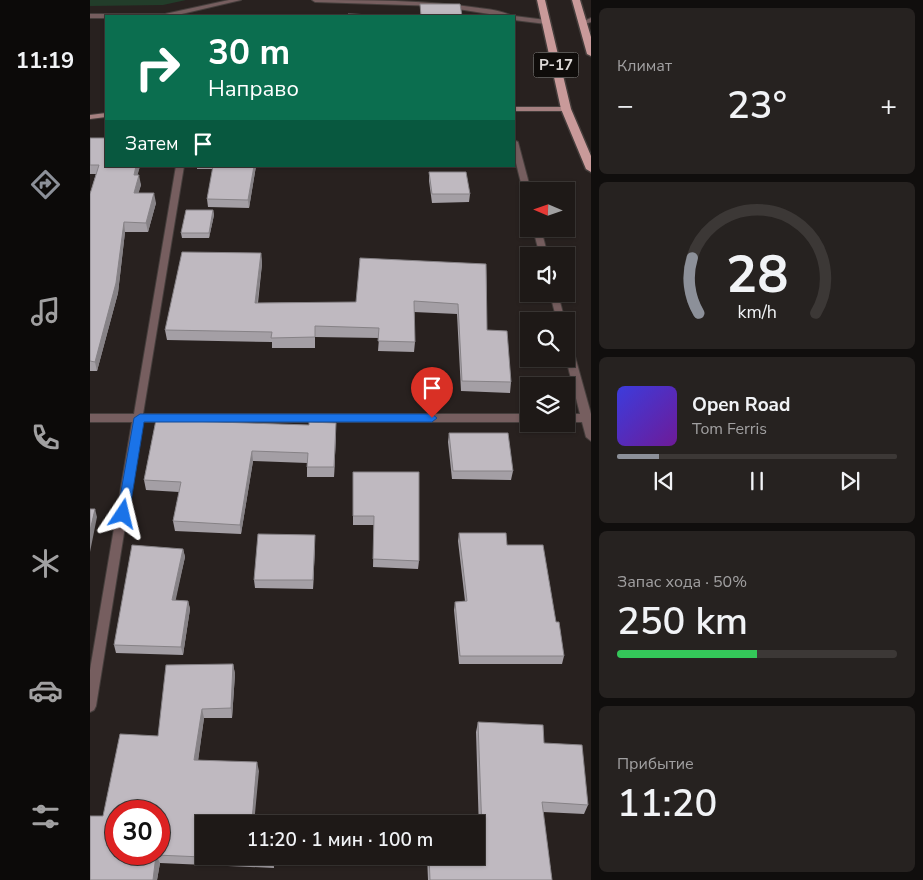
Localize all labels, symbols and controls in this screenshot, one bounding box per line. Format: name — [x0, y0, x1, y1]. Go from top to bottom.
text: 30 m — [208, 29, 290, 76]
icon: right — [125, 35, 190, 100]
text: 11:19 — [16, 46, 74, 76]
road number: P-17 — [534, 52, 578, 78]
text: Климат — [617, 55, 672, 77]
text: Направо — [208, 74, 299, 104]
text: 23° — [727, 80, 787, 131]
text: − — [617, 87, 634, 125]
text: + — [880, 87, 897, 125]
icon: arrive — [189, 130, 217, 158]
text: Затем — [125, 131, 179, 157]
icon: directions — [28, 167, 63, 202]
north arrow — [520, 182, 575, 238]
map controls — [520, 182, 575, 432]
text: 28 — [726, 239, 788, 310]
button: sound — [520, 247, 575, 302]
icon: music — [28, 294, 63, 329]
text: km/h — [737, 300, 777, 324]
button: search — [520, 312, 575, 367]
pin — [411, 367, 453, 418]
icon: arrive — [418, 374, 446, 402]
button: layers — [520, 377, 575, 432]
text: Open Road — [692, 392, 790, 418]
text: Tom Ferris — [692, 418, 767, 440]
icon: phone — [28, 420, 63, 455]
icon: previous — [650, 467, 678, 495]
icon: pause — [743, 467, 771, 495]
icon: next — [836, 467, 864, 495]
position arrow — [96, 487, 148, 539]
icon: climate — [28, 546, 63, 581]
text: Запас хода · 50% — [617, 571, 747, 593]
text: 250 km — [617, 596, 748, 647]
icon: car — [28, 673, 63, 708]
text: Прибытие — [617, 753, 694, 775]
text: 11:20 — [617, 778, 717, 829]
icon: filters — [28, 799, 63, 834]
speed limit sign: 30 — [105, 800, 170, 865]
text: 11:20 · 1 мин · 100 m — [247, 827, 433, 853]

